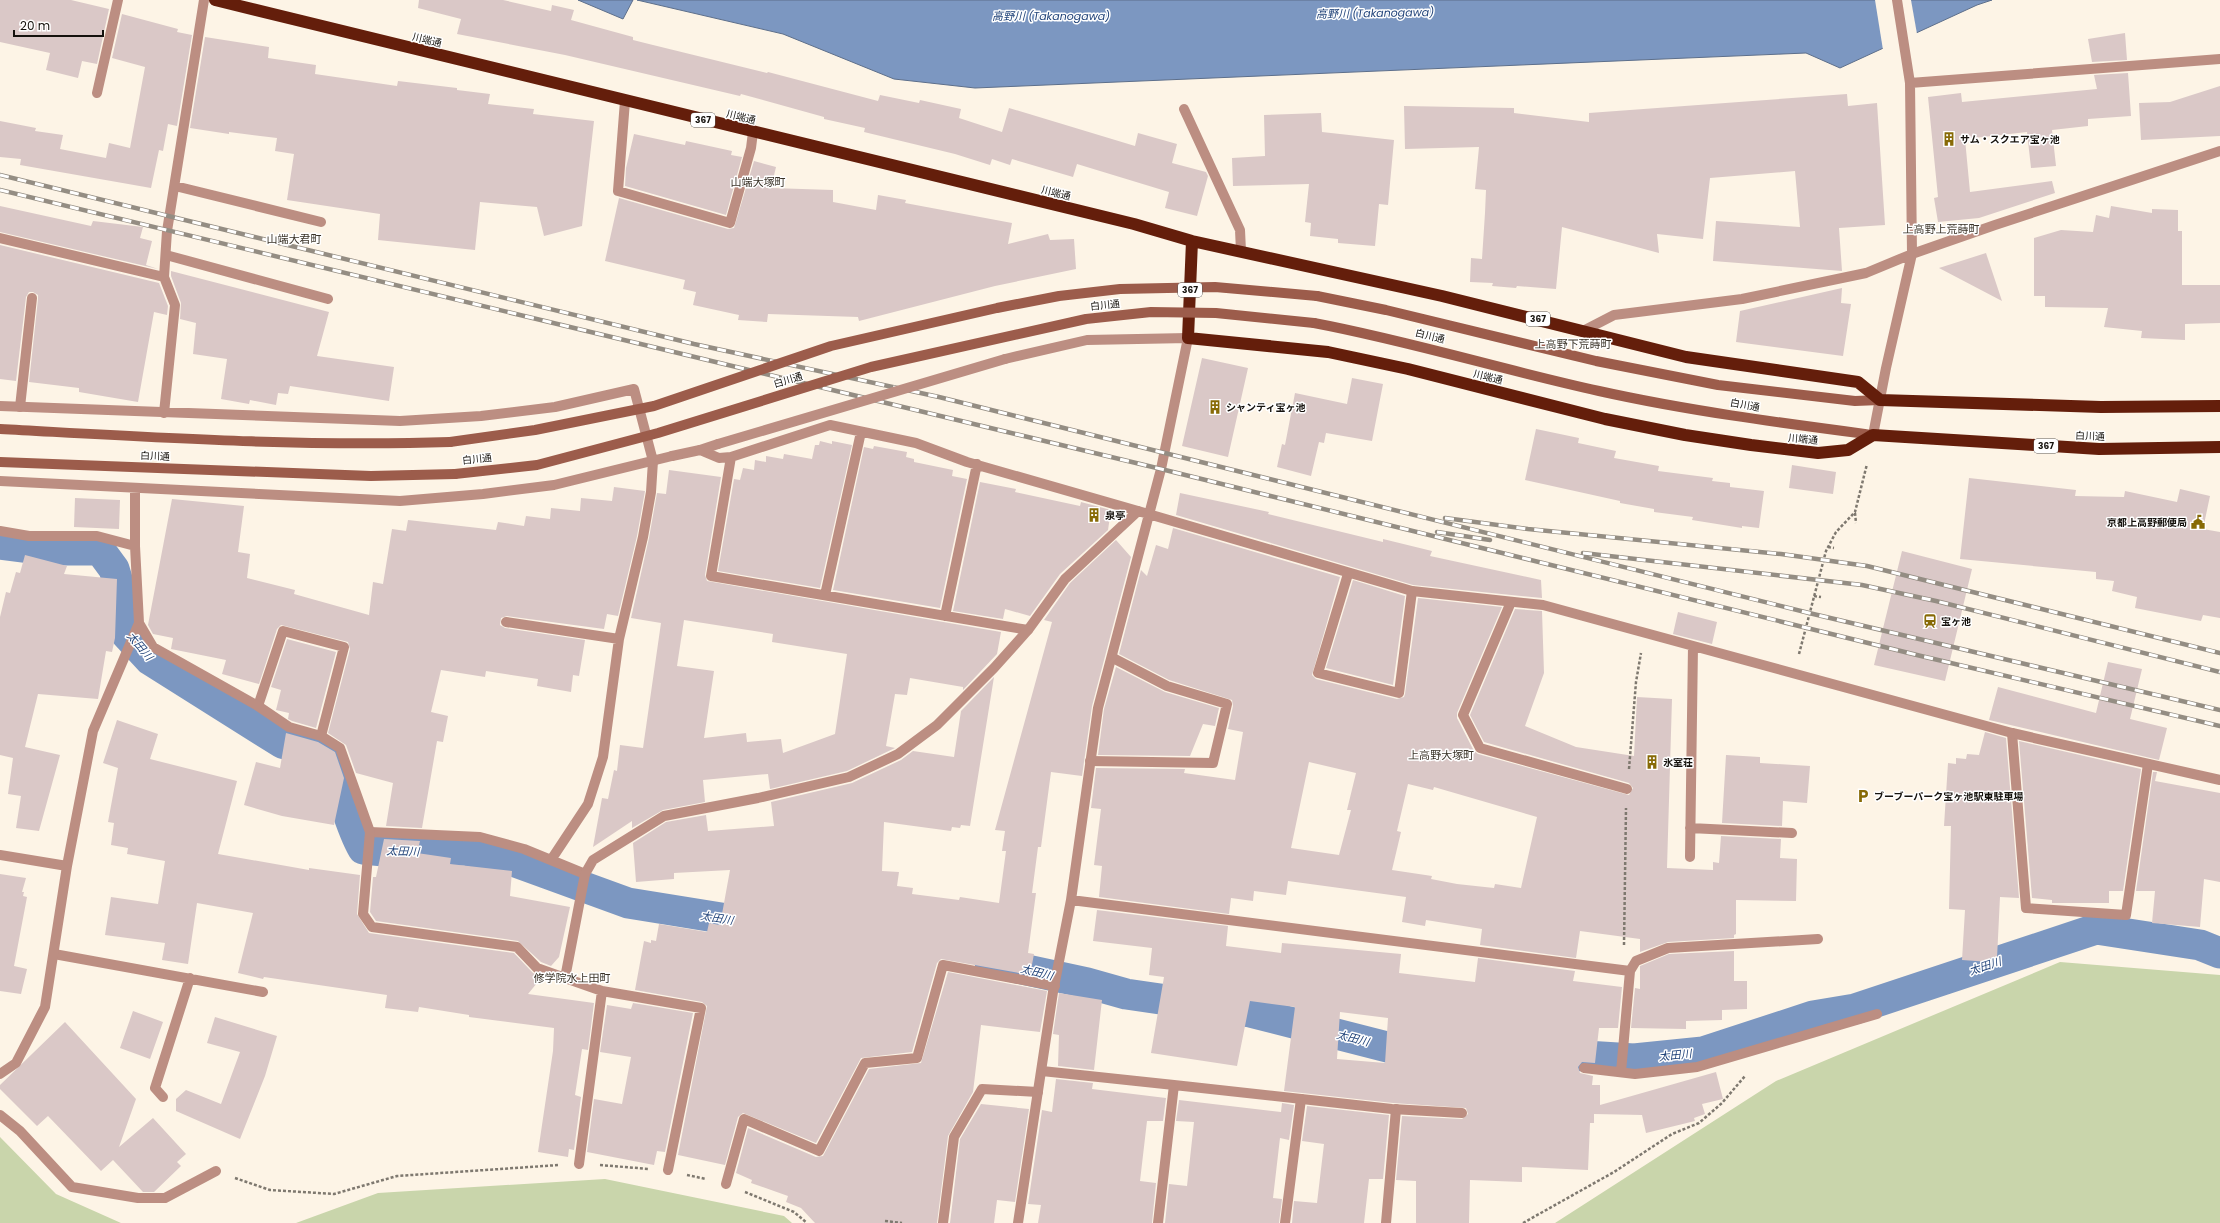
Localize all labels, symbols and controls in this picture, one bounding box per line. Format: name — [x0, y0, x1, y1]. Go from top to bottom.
water label: 高野川 (Takanogawa) — [1316, 4, 1434, 22]
water label: 高野川 (Takanogawa) — [992, 8, 1110, 24]
scale bar — [14, 12, 103, 38]
text: 20 m — [20, 17, 50, 34]
street label: 川端通 — [411, 29, 443, 51]
street label: 川端通 — [725, 106, 757, 128]
road number: 367 — [691, 113, 715, 127]
building icon: サム・スクエア宝ヶ池 — [1941, 131, 1957, 147]
place label: サム・スクエア宝ヶ池 — [1960, 132, 2060, 147]
district label: 山端大塚町 — [731, 174, 786, 190]
street label: 川端通 — [1040, 182, 1072, 204]
district label: 上高野上荒蒔町 — [1903, 221, 1980, 237]
district label: 山端大君町 — [267, 231, 322, 247]
road number: 367 — [1178, 283, 1202, 297]
street label: 白川通 — [1089, 296, 1121, 314]
road number: 367 — [1526, 312, 1550, 326]
street label: 白川通 — [1414, 325, 1446, 347]
district label: 上高野下荒蒔町 — [1535, 336, 1612, 352]
street label: 川端通 — [1472, 366, 1504, 388]
street label: 白川通 — [771, 368, 805, 392]
street label: 白川通 — [1729, 395, 1761, 415]
building icon: シャンティ宝ヶ池 — [1207, 399, 1223, 415]
place label: シャンティ宝ヶ池 — [1226, 400, 1305, 415]
street label: 白川通 — [2075, 428, 2105, 444]
street label: 川端通 — [1787, 430, 1819, 448]
road number: 367 — [2034, 439, 2058, 453]
street label: 白川通 — [140, 448, 170, 464]
street label: 白川通 — [461, 450, 493, 468]
building icon: 泉亭 — [1086, 507, 1102, 523]
place label: 泉亭 — [1105, 508, 1125, 523]
public building icon: 京都上高野郵便局 — [2190, 514, 2206, 530]
place label: 京都上高野郵便局 — [2107, 515, 2187, 530]
station icon: 宝ヶ池 — [1922, 613, 1938, 629]
place label: 宝ヶ池 — [1941, 614, 1971, 629]
water label: 太田川 — [123, 628, 157, 665]
district label: 上高野大塚町 — [1408, 747, 1474, 763]
building icon: 氷室荘 — [1644, 754, 1660, 770]
place label: 氷室荘 — [1663, 755, 1693, 770]
parking icon: ブーブーパーク宝ヶ池駅東駐車場 — [1855, 788, 1871, 804]
place label: ブーブーパーク宝ヶ池駅東駐車場 — [1874, 789, 2023, 804]
water label: 太田川 — [386, 842, 421, 860]
water label: 太田川 — [699, 908, 736, 929]
water label: 太田川 — [1967, 953, 2004, 979]
water label: 太田川 — [1019, 960, 1056, 984]
district label: 修学院水上田町 — [534, 970, 611, 986]
water label: 太田川 — [1335, 1026, 1372, 1050]
water label: 太田川 — [1658, 1045, 1693, 1065]

